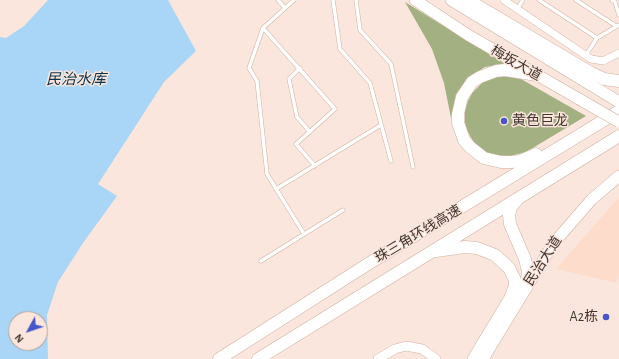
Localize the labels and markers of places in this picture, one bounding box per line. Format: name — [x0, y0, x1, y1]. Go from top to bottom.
place label: 黄色巨龙 — [512, 113, 568, 129]
marker: 黄色巨龙 — [499, 116, 509, 126]
place label: A2栋 — [570, 309, 598, 325]
marker: A2栋 — [601, 312, 611, 322]

